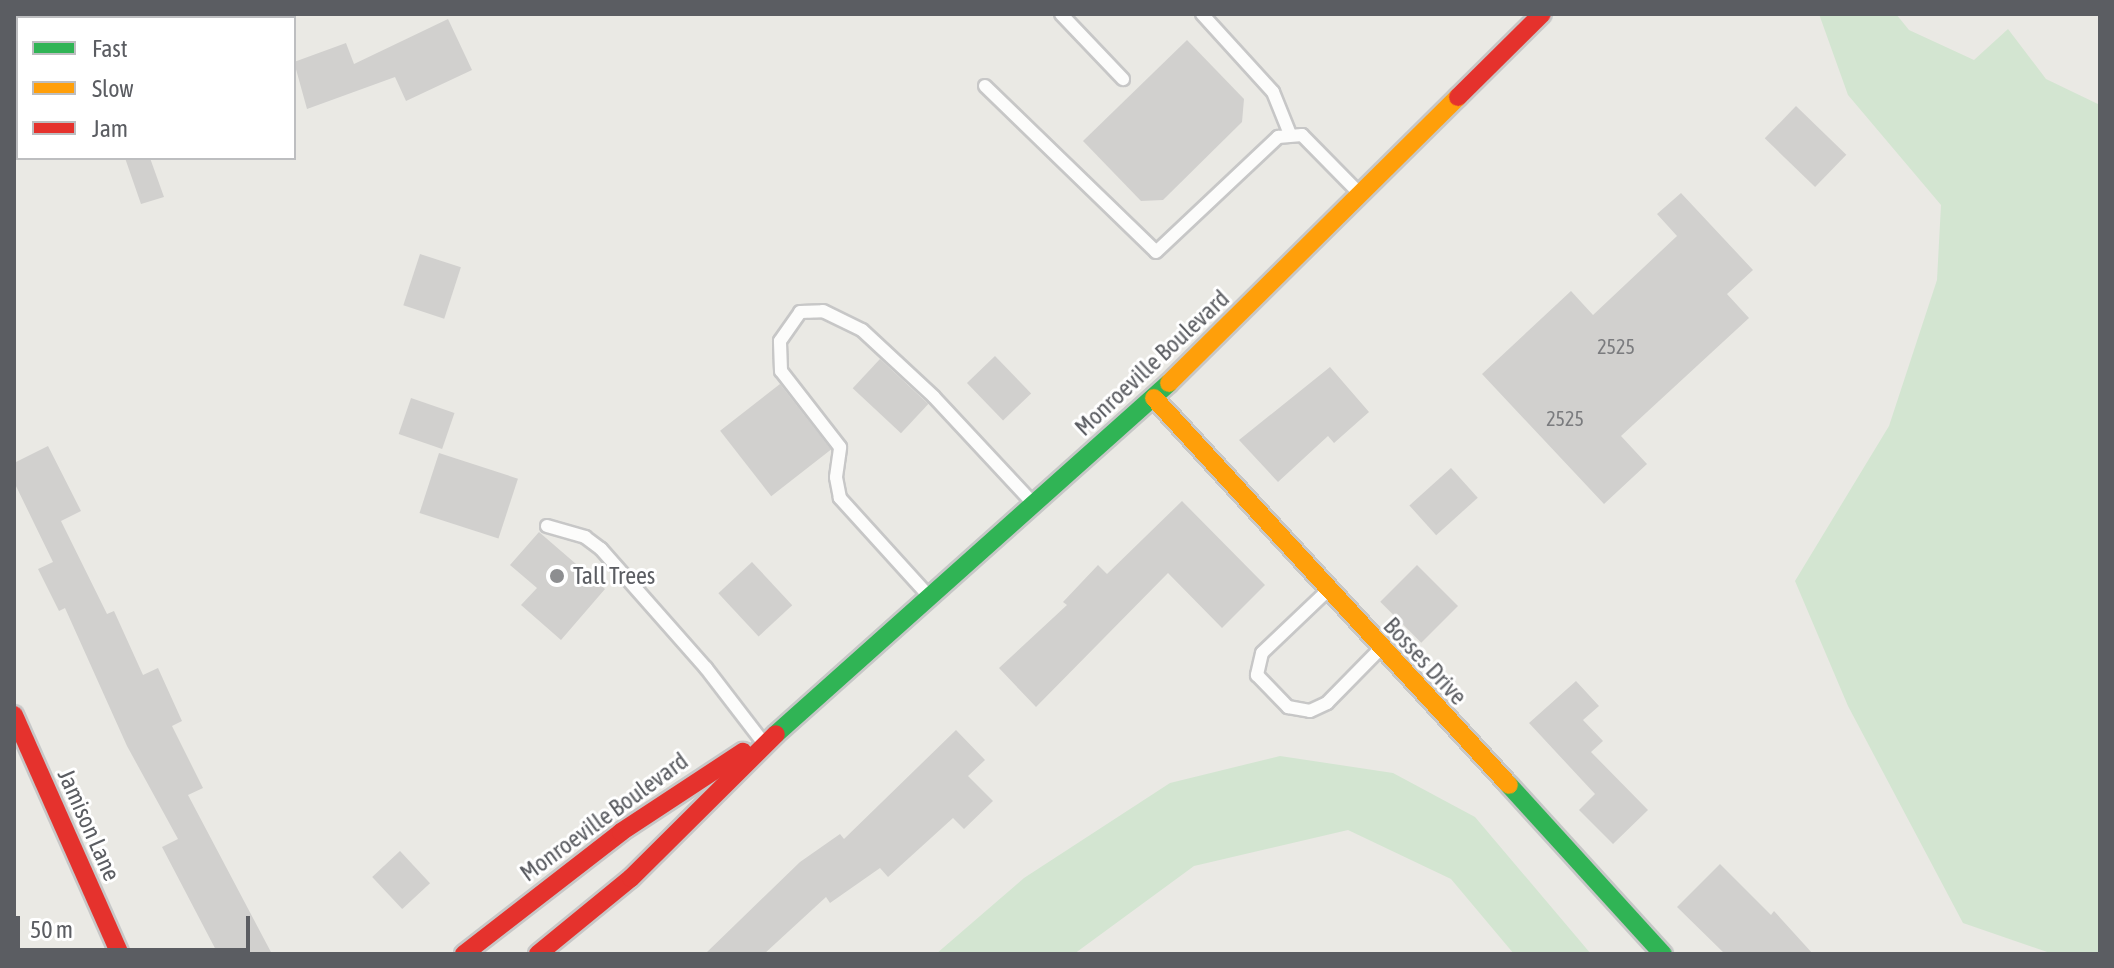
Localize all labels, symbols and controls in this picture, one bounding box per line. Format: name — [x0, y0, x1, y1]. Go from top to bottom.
legend — [16, 16, 296, 160]
text: Fast — [92, 35, 128, 62]
text: Slow — [92, 75, 134, 102]
text: Jam — [92, 115, 128, 142]
street label: Monroeville Boulevard — [1069, 284, 1235, 442]
house number: 2525 — [1597, 334, 1635, 358]
house number: 2525 — [1546, 406, 1584, 430]
place label: Tall Trees — [573, 562, 655, 590]
marker: Tall Trees — [548, 567, 566, 585]
street label: Bosses Drive — [1377, 611, 1473, 711]
street label: Monroeville Boulevard — [514, 746, 694, 888]
street label: Jamison Lane — [52, 765, 126, 885]
scale bar — [20, 900, 254, 950]
text: 50 m — [30, 916, 73, 943]

